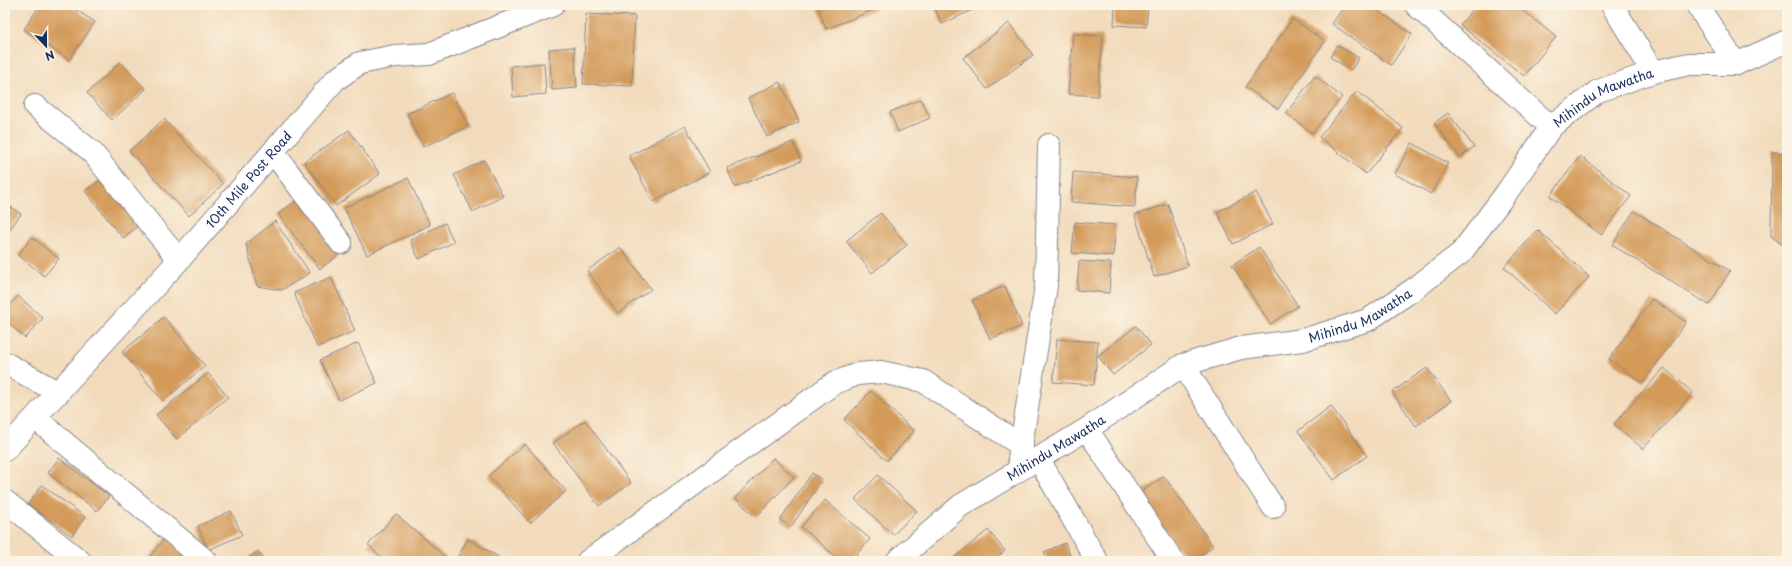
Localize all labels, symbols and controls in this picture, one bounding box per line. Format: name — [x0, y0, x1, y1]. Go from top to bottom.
north arrow — [26, 26, 66, 66]
text: N — [42, 46, 57, 65]
street label: Mihindu Mawatha — [1549, 62, 1657, 131]
street label: 10th Mile Post Road — [201, 127, 296, 232]
street label: Mihindu Mawatha — [1306, 283, 1416, 347]
street label: Mihindu Mawatha — [1003, 409, 1110, 485]

